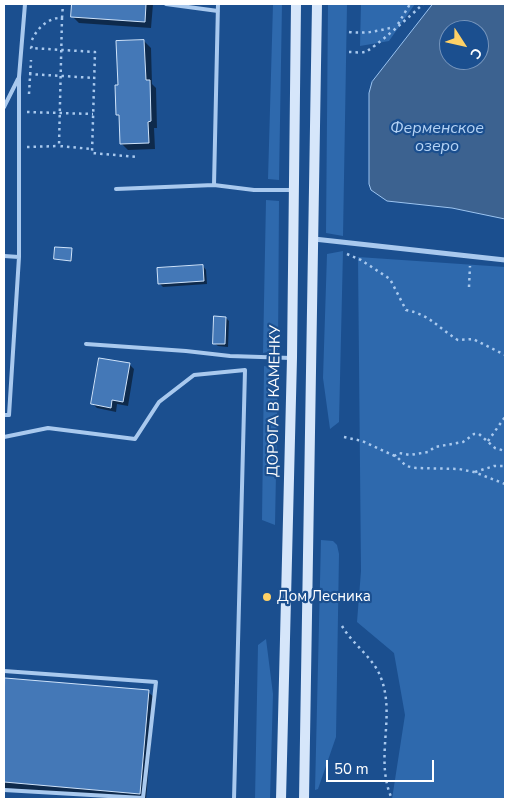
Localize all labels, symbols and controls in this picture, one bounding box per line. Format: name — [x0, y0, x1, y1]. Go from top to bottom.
north arrow — [439, 20, 489, 70]
text: С — [465, 44, 486, 63]
water label: Ферменское озеро — [390, 119, 484, 157]
street label: ДОРОГА В КАМЕНКУ — [265, 325, 285, 477]
place label: Дом Лесника — [277, 588, 371, 606]
marker: Дом Лесника — [261, 591, 273, 603]
scale bar — [329, 750, 436, 782]
text: 50 m — [334, 759, 369, 779]

